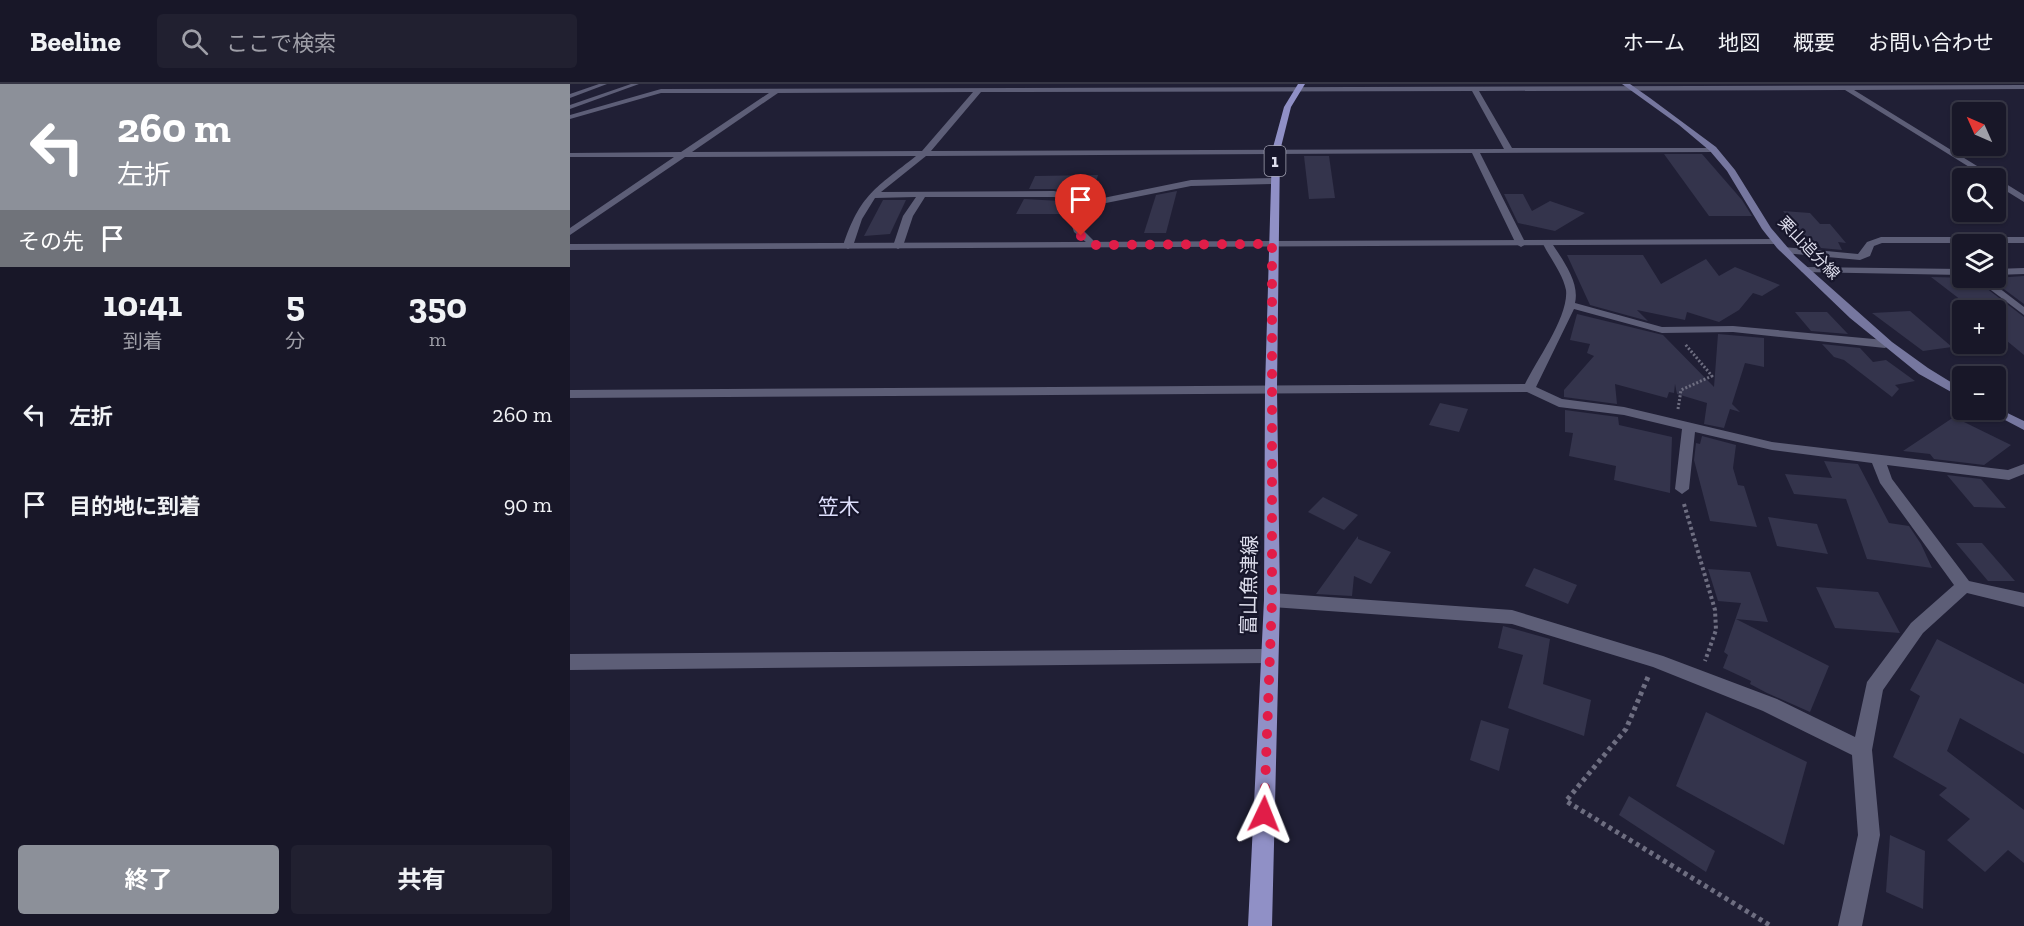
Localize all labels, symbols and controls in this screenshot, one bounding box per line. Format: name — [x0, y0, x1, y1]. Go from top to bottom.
search box — [157, 14, 577, 68]
text: Beeline — [30, 25, 121, 58]
icon: search — [178, 25, 211, 58]
text: ここで検索 — [226, 30, 336, 57]
text: ホーム — [1623, 30, 1685, 55]
text: 地図 — [1718, 30, 1760, 55]
text: 概要 — [1793, 30, 1835, 55]
text: お問い合わせ — [1868, 30, 1994, 55]
text: 260 m — [117, 102, 231, 153]
north arrow — [1952, 102, 2006, 156]
map controls — [1952, 102, 2006, 420]
icon: left — [18, 108, 96, 186]
road number: 1 — [1264, 146, 1286, 176]
text: 左折 — [117, 159, 171, 191]
button: search — [1952, 168, 2006, 222]
pin — [1055, 174, 1106, 236]
icon: arrive — [1064, 183, 1097, 216]
street label: 栗山追分線 — [1774, 213, 1844, 283]
icon: arrive — [96, 222, 129, 255]
text: その先 — [18, 228, 84, 255]
button: layers — [1952, 234, 2006, 288]
text: 10:41 — [103, 282, 182, 325]
text: 5 — [286, 282, 305, 325]
text: 350 — [408, 284, 467, 327]
button: + — [1952, 300, 2006, 354]
text: m — [429, 327, 446, 351]
text: 到着 — [123, 329, 163, 353]
text: 分 — [285, 329, 305, 353]
button: − — [1952, 366, 2006, 420]
icon: left — [18, 398, 51, 431]
text: 260 m — [492, 401, 552, 428]
text: 左折 — [69, 403, 113, 430]
icon: arrive — [18, 488, 51, 521]
text: 90 m — [504, 491, 552, 518]
text: 目的地に到着 — [69, 493, 201, 520]
district label: 笠木 — [818, 494, 860, 519]
street label: 富山魚津線 — [1236, 535, 1262, 635]
position arrow — [1232, 782, 1296, 846]
button: 終了 — [18, 845, 279, 914]
button: 共有 — [291, 845, 552, 914]

